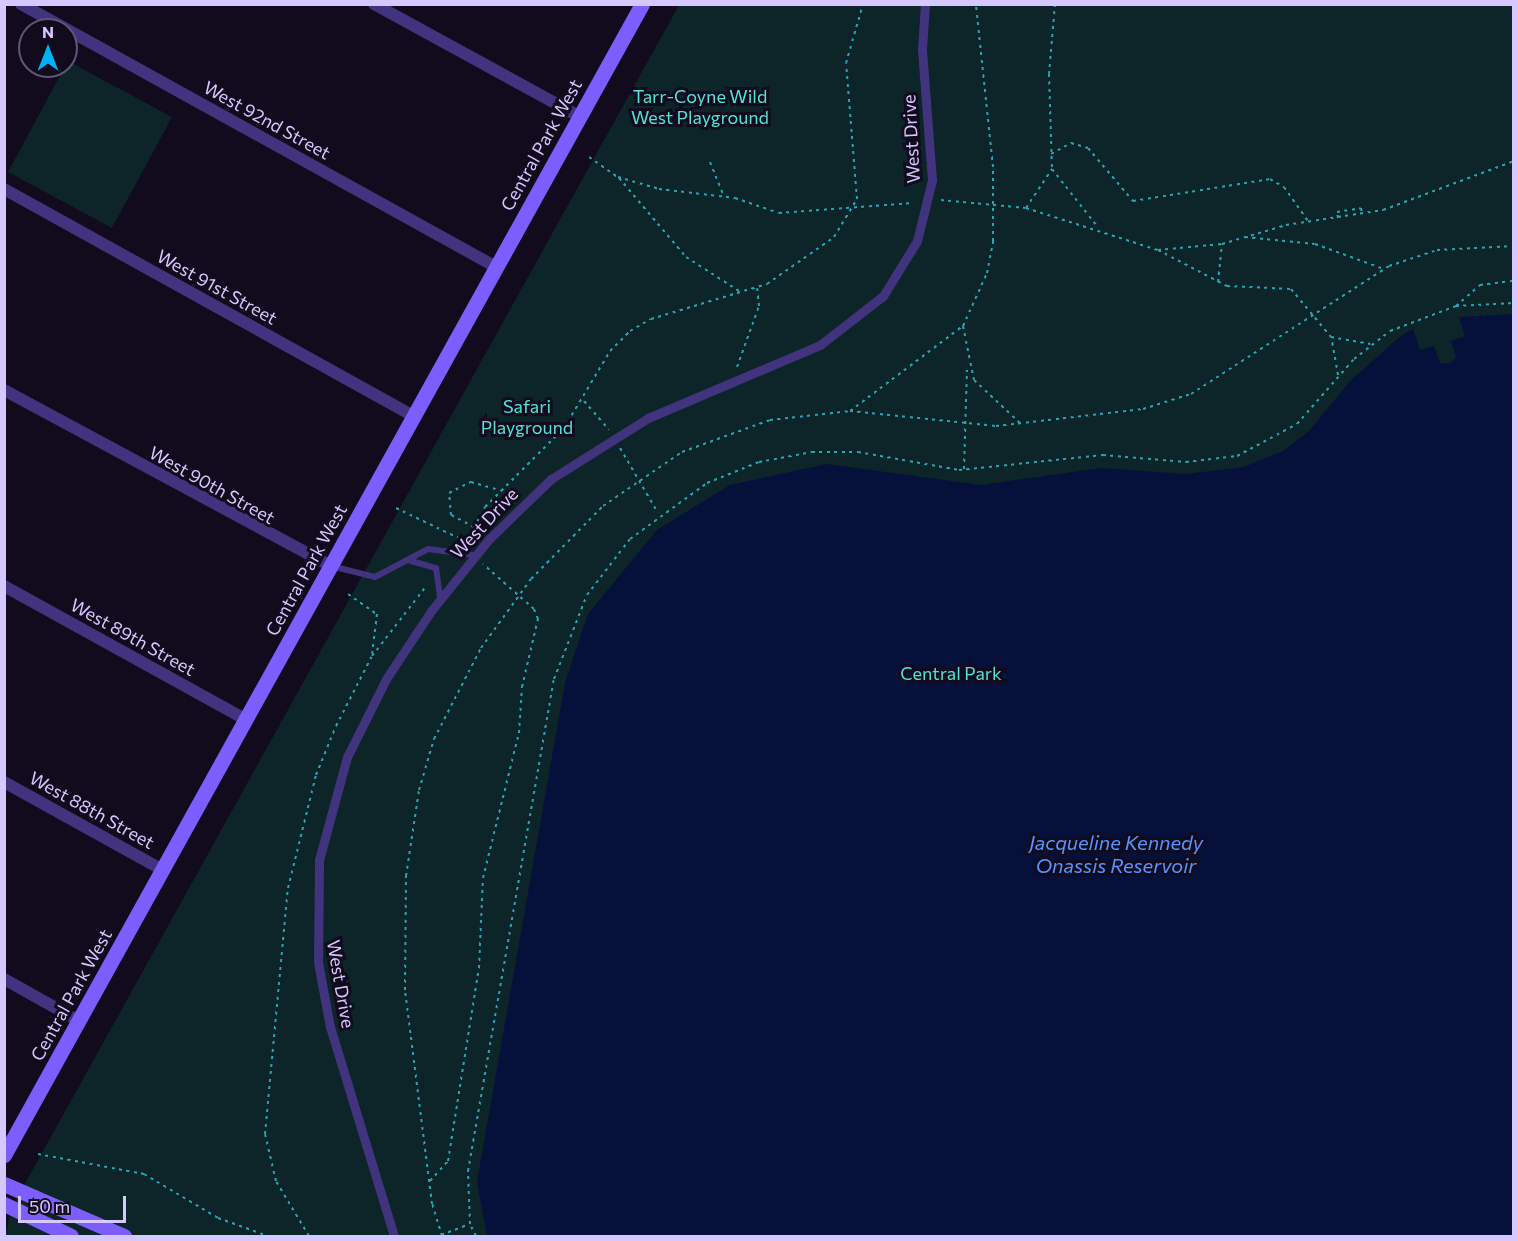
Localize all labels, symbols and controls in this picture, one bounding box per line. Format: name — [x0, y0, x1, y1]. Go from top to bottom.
north arrow — [18, 18, 78, 78]
text: N — [42, 22, 54, 41]
street label: Central Park West — [496, 75, 586, 215]
street label: West 92nd Street — [200, 76, 334, 164]
park label: Tarr-Coyne Wild West Playground — [631, 86, 769, 128]
street label: West Drive — [898, 94, 924, 184]
street label: West 91st Street — [153, 245, 281, 329]
park label: Safari Playground — [481, 396, 573, 438]
street label: West 90th Street — [145, 442, 279, 528]
street label: West Drive — [446, 483, 522, 563]
street label: Central Park West — [261, 500, 351, 640]
street label: West 89th Street — [67, 594, 199, 680]
park label: Central Park — [900, 662, 1002, 684]
street label: West 88th Street — [26, 767, 158, 853]
water label: Jacqueline Kennedy Onassis Reservoir — [1029, 830, 1203, 877]
street label: Central Park West — [26, 925, 116, 1065]
street label: West Drive — [323, 938, 359, 1030]
scale bar — [21, 1184, 129, 1222]
text: 50 m — [29, 1195, 70, 1217]

